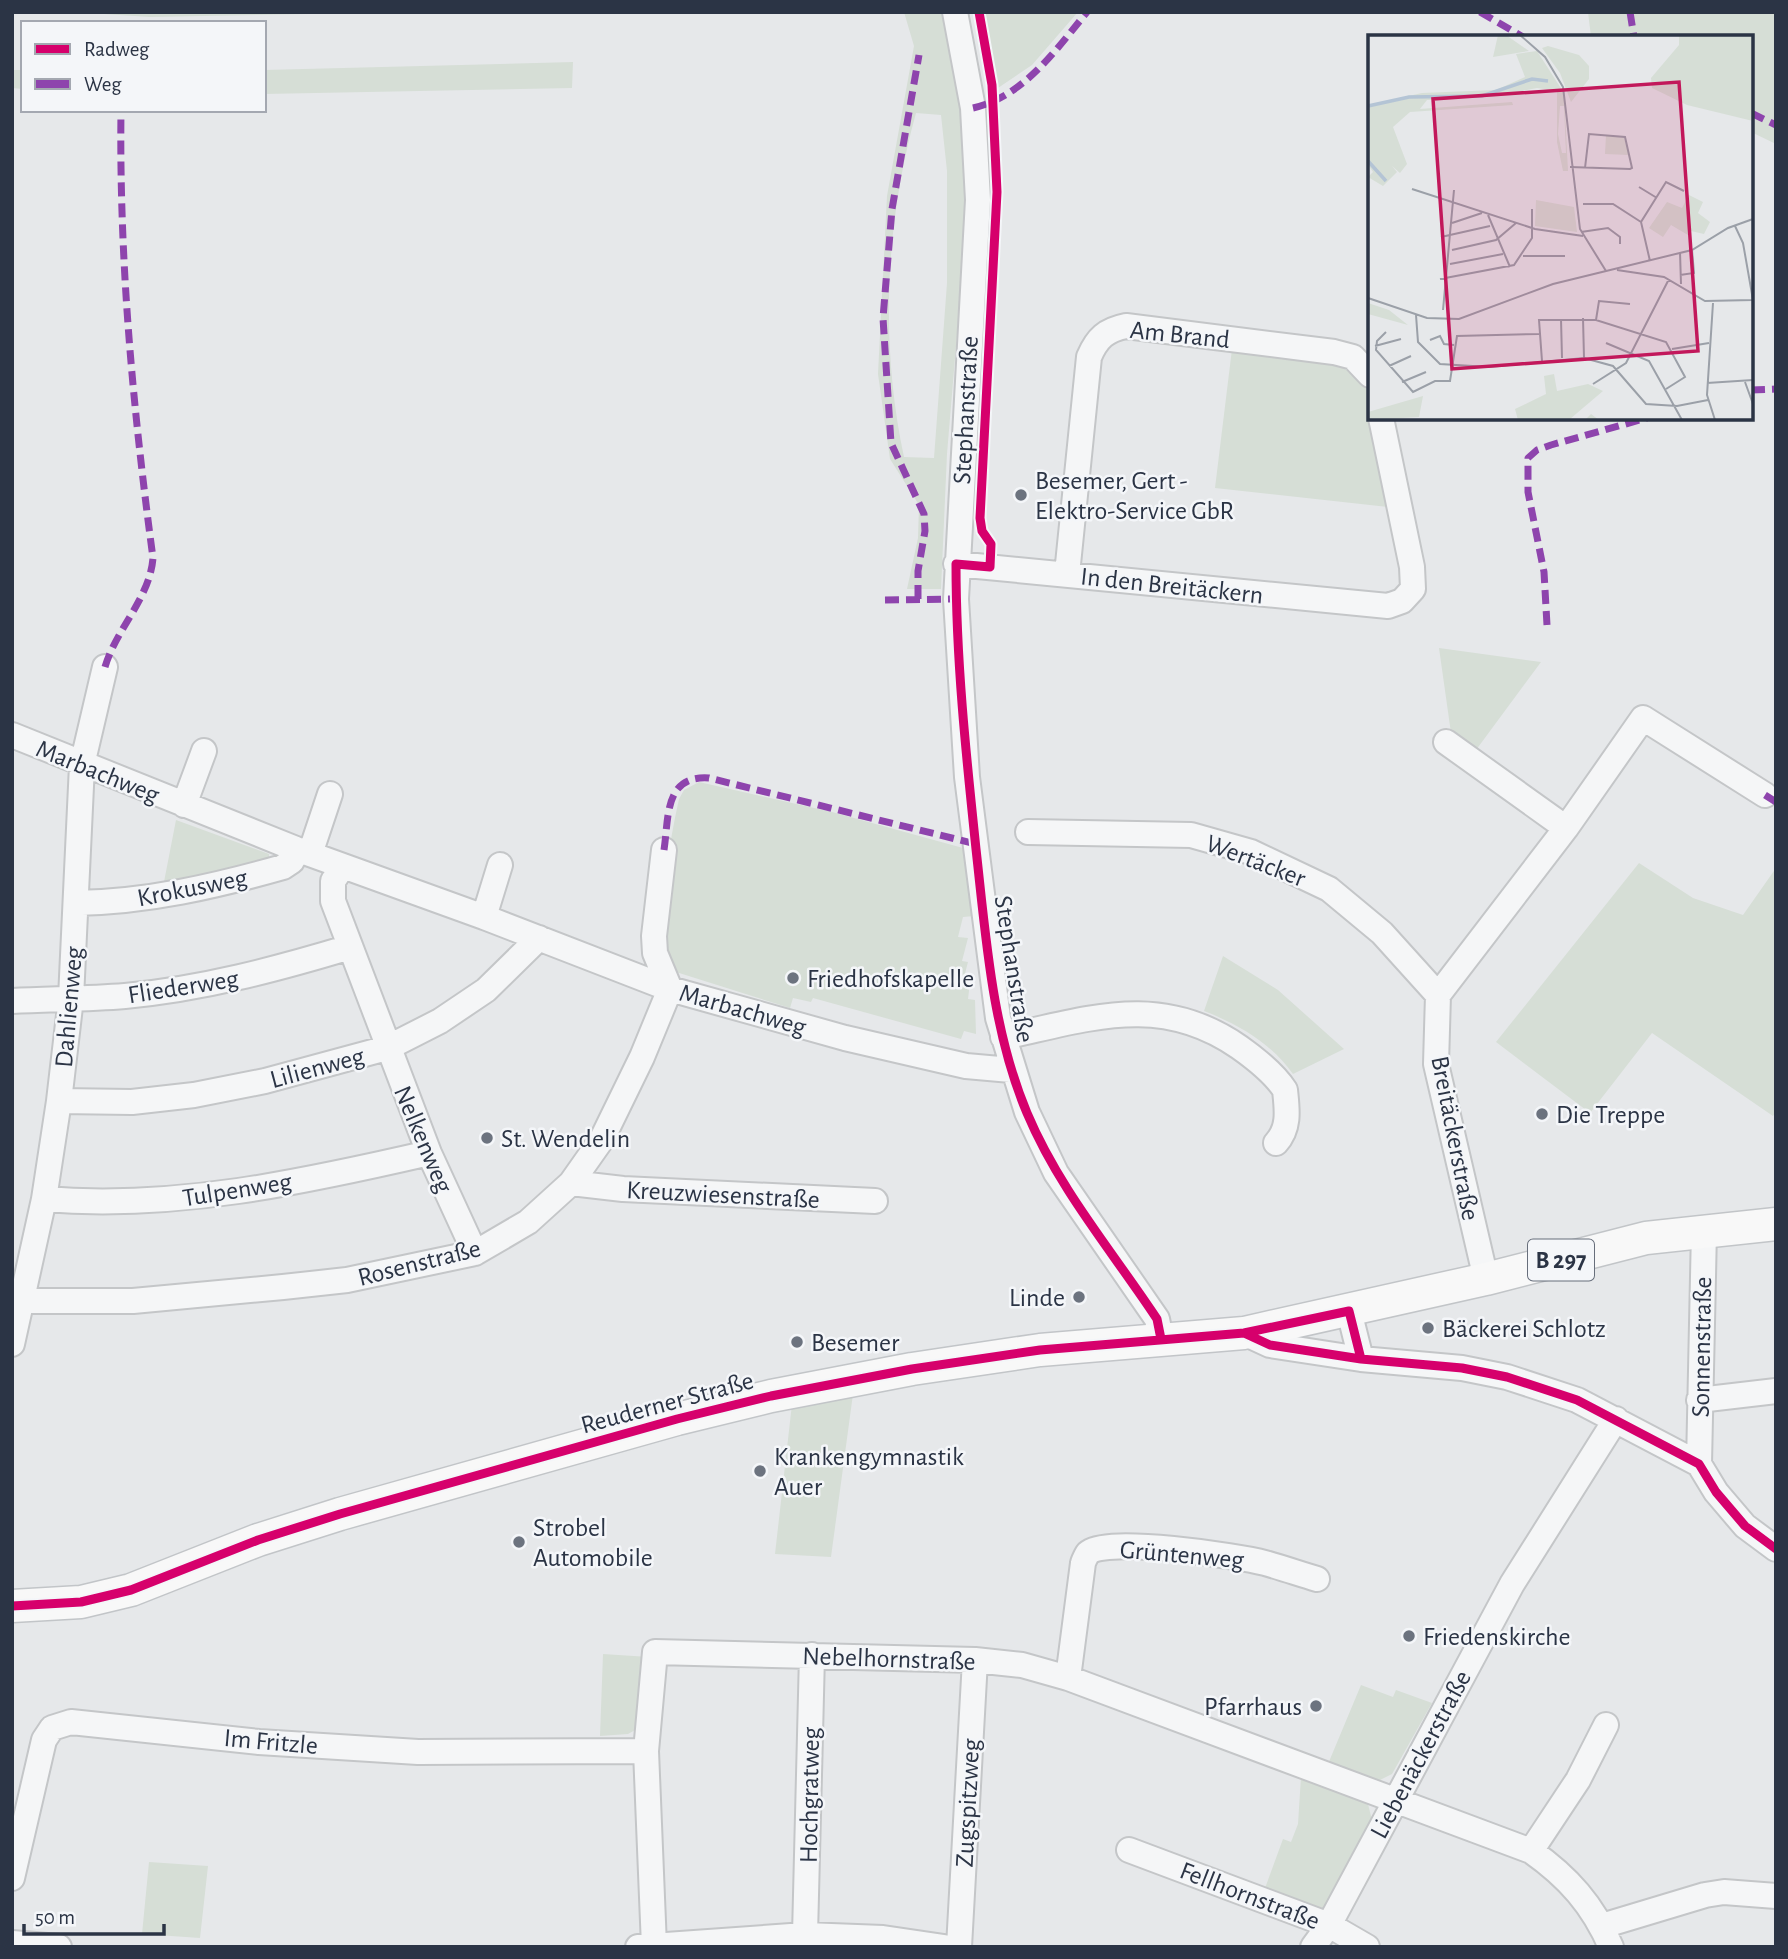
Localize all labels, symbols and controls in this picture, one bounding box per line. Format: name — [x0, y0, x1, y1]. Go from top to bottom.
legend — [21, 21, 266, 112]
inset map — [1368, 35, 1753, 420]
text: Radweg — [84, 39, 150, 60]
text: Weg — [84, 74, 122, 95]
street label: Am Brand — [1129, 317, 1231, 353]
street label: Stephanstraße — [949, 335, 983, 485]
place label: Besemer, Gert - Elektro-Service GbR — [1035, 468, 1234, 524]
marker: Besemer, Gert - Elektro-Service GbR — [1013, 487, 1029, 503]
street label: In den Breitäckern — [1079, 563, 1264, 609]
street label: Marbachweg — [32, 735, 163, 809]
street label: Wertäcker — [1202, 830, 1310, 892]
street label: Krokusweg — [135, 865, 250, 911]
street label: Stephanstraße — [990, 894, 1038, 1045]
street label: Dahlienweg — [51, 945, 87, 1069]
street label: Fliederweg — [126, 965, 241, 1009]
place label: Friedhofskapelle — [807, 966, 974, 992]
marker: Friedhofskapelle — [785, 970, 801, 986]
street label: Marbachweg — [676, 979, 809, 1041]
street label: Lilienweg — [267, 1043, 367, 1093]
street label: Breitäckerstraße — [1426, 1054, 1484, 1223]
street label: Nelkenweg — [389, 1082, 457, 1197]
place label: Die Treppe — [1556, 1102, 1665, 1128]
marker: Die Treppe — [1534, 1106, 1550, 1122]
place label: St. Wendelin — [501, 1126, 630, 1152]
marker: St. Wendelin — [479, 1130, 495, 1146]
street label: Tulpenweg — [181, 1168, 294, 1211]
street label: Kreuzwiesenstraße — [626, 1177, 820, 1213]
street label: Rosenstraße — [355, 1235, 483, 1291]
road number: B 297 — [1528, 1240, 1594, 1280]
street label: Sonnenstraße — [1688, 1276, 1716, 1418]
place label: Linde — [1009, 1285, 1065, 1311]
marker: Linde — [1071, 1289, 1087, 1305]
place label: Bäckerei Schlotz — [1442, 1316, 1606, 1342]
marker: Bäckerei Schlotz — [1420, 1320, 1436, 1336]
place label: Besemer — [811, 1330, 900, 1356]
marker: Besemer — [789, 1334, 805, 1350]
street label: Reuderner Straße — [578, 1367, 756, 1439]
place label: Krankengymnastik Auer — [774, 1444, 964, 1500]
marker: Krankengymnastik Auer — [752, 1463, 768, 1479]
place label: Strobel Automobile — [533, 1515, 653, 1571]
marker: Strobel Automobile — [511, 1534, 527, 1550]
street label: Grüntenweg — [1119, 1537, 1245, 1573]
place label: Friedenskirche — [1423, 1624, 1571, 1650]
marker: Friedenskirche — [1401, 1628, 1417, 1644]
street label: Nebelhornstraße — [802, 1643, 976, 1675]
street label: Liebenäckerstraße — [1366, 1666, 1476, 1843]
place label: Pfarrhaus — [1204, 1694, 1302, 1720]
marker: Pfarrhaus — [1308, 1698, 1324, 1714]
street label: Im Fritzle — [223, 1725, 319, 1759]
street label: Hochgratweg — [796, 1726, 824, 1863]
street label: Zugspitzweg — [952, 1738, 984, 1868]
street label: Fellhornstraße — [1176, 1857, 1323, 1934]
scale bar — [24, 1892, 164, 1936]
text: 50 m — [35, 1907, 75, 1928]

